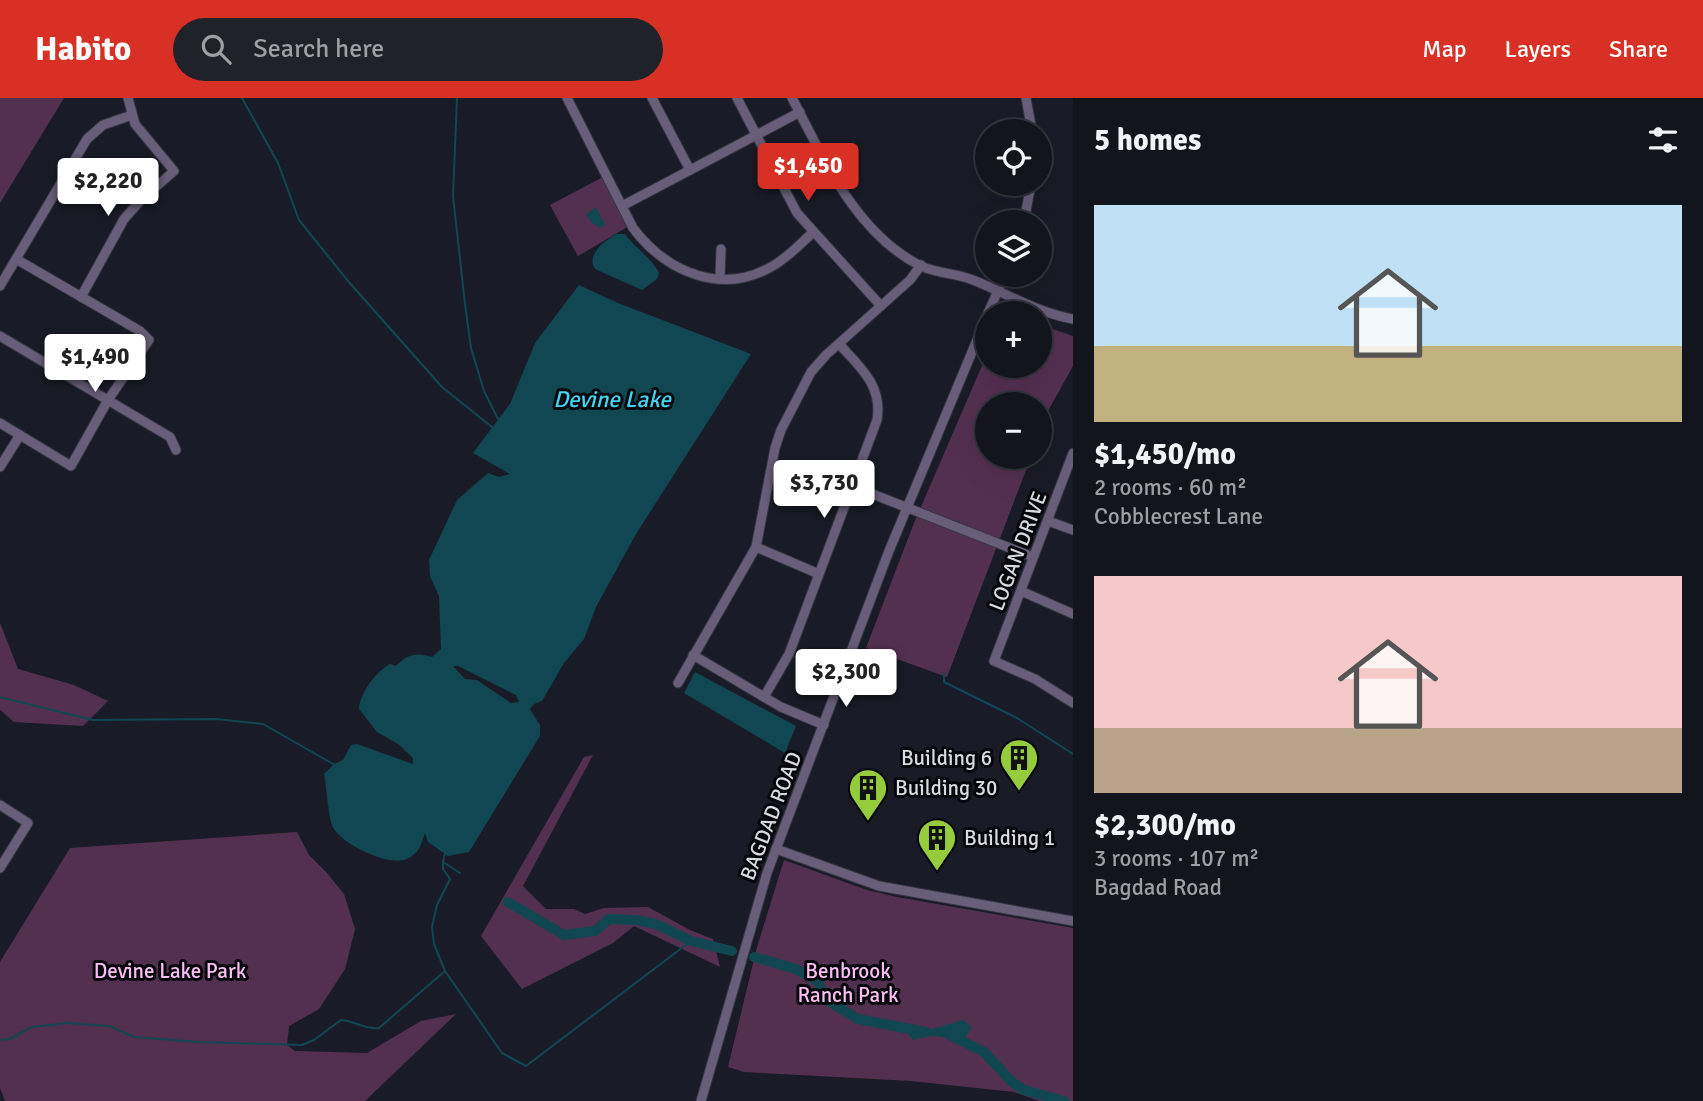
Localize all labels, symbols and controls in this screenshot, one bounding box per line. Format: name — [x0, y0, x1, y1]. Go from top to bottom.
search box — [173, 18, 663, 81]
text: Habito — [35, 29, 131, 70]
icon: search — [197, 30, 235, 68]
text: Search here — [253, 33, 384, 65]
text: Map — [1422, 34, 1467, 64]
text: Layers — [1505, 34, 1571, 64]
text: Share — [1609, 34, 1668, 64]
map controls — [975, 119, 1052, 469]
button: locate — [975, 119, 1052, 196]
icon: filters — [1644, 121, 1682, 159]
text: 5 homes — [1094, 122, 1201, 159]
pin: $1,450 — [751, 144, 865, 203]
text: $1,450 — [774, 151, 842, 180]
pin: $2,220 — [51, 158, 165, 218]
text: $2,220 — [74, 166, 142, 195]
button: layers — [975, 210, 1052, 287]
icon: home — [1325, 250, 1451, 376]
button: + — [975, 301, 1052, 378]
pin: $1,490 — [38, 334, 152, 394]
text: $1,490 — [61, 342, 129, 371]
water label: Devine Lake — [553, 385, 672, 414]
button: − — [975, 392, 1052, 469]
text: $1,450/mo — [1094, 436, 1236, 473]
pin: $3,730 — [767, 460, 881, 520]
text: $3,730 — [790, 468, 858, 497]
text: 2 rooms · 60 m² — [1094, 473, 1247, 502]
street label: LOGAN DRIVE — [983, 488, 1053, 614]
text: Cobblecrest Lane — [1094, 502, 1263, 531]
icon: home — [1325, 621, 1451, 747]
pin: $2,300 — [789, 650, 903, 709]
text: $2,300 — [812, 657, 880, 686]
building icon: Building 6 — [998, 737, 1040, 792]
place label: Building 6 — [901, 745, 992, 771]
street label: BAGDAD ROAD — [735, 748, 807, 884]
building icon: Building 30 — [847, 767, 889, 822]
place label: Building 30 — [895, 775, 997, 801]
text: $2,300/mo — [1094, 807, 1236, 844]
building icon: Building 1 — [916, 817, 958, 872]
place label: Building 1 — [964, 825, 1055, 851]
text: 3 rooms · 107 m² — [1094, 844, 1259, 873]
text: Bagdad Road — [1094, 873, 1222, 902]
park label: Devine Lake Park — [94, 958, 247, 984]
park label: Benbrook Ranch Park — [798, 958, 899, 1008]

